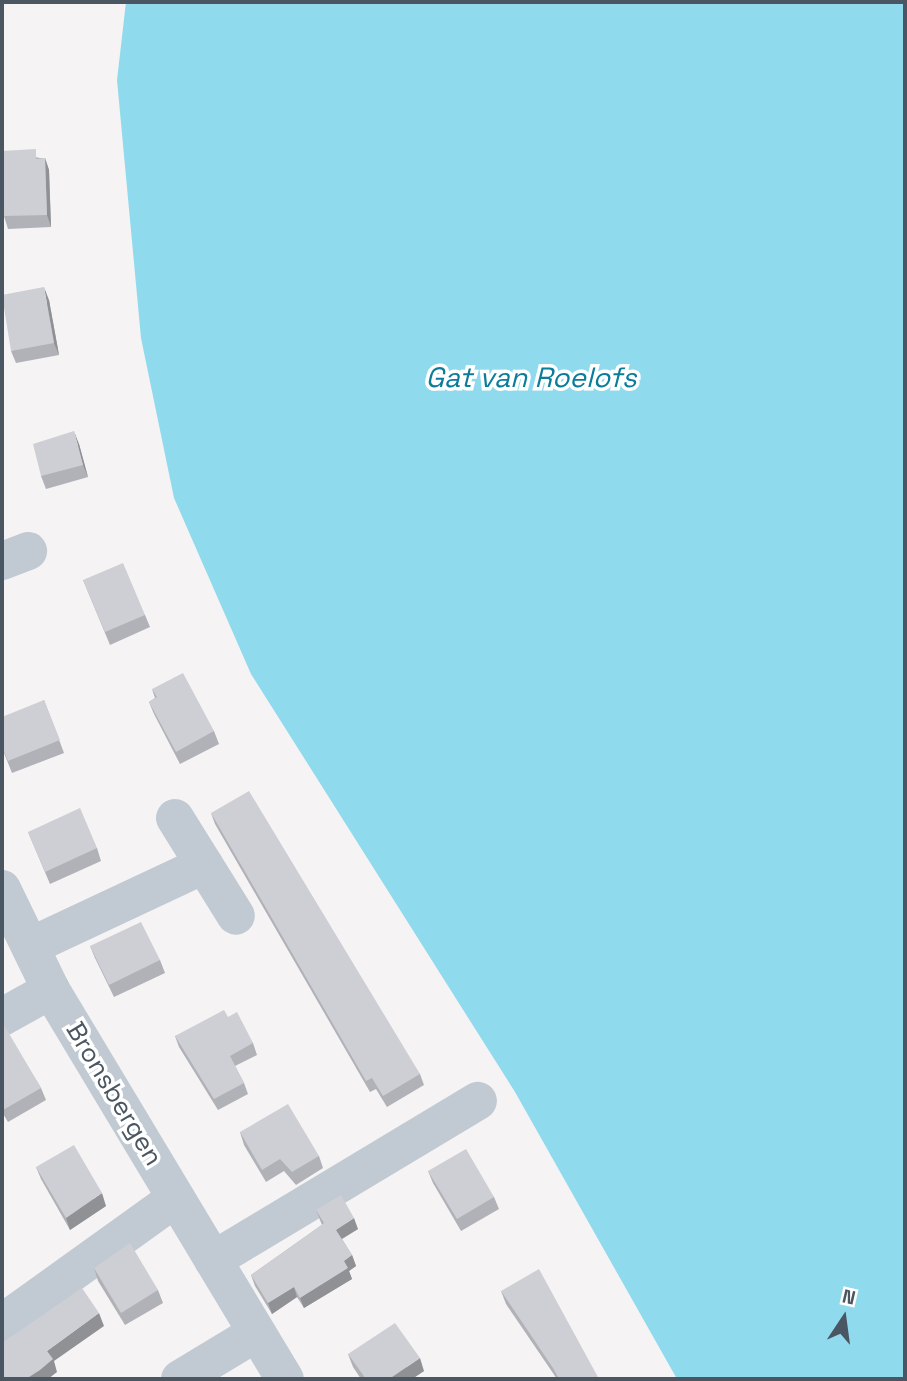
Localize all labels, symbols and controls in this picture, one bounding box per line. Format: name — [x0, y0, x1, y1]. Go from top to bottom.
water label: Gat van Roelofs — [426, 360, 636, 394]
street label: Bronsbergen — [59, 1017, 169, 1171]
north arrow — [809, 1283, 879, 1353]
text: N — [840, 1283, 858, 1311]

